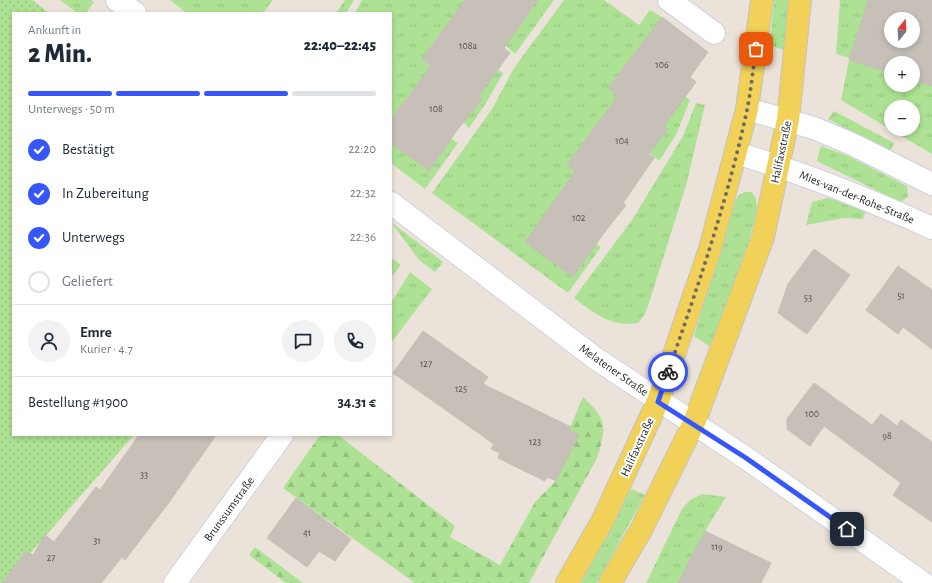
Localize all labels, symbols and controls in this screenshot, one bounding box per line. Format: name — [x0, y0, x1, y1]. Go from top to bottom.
north arrow — [884, 12, 920, 48]
map controls — [884, 12, 920, 136]
text: Ankunft in — [28, 24, 81, 37]
pin — [739, 32, 773, 66]
text: 22:40–22:45 — [304, 38, 376, 53]
icon: bag — [745, 38, 767, 60]
text: 2 Min. — [28, 41, 92, 67]
house number: 108a — [459, 41, 477, 51]
button: + — [884, 56, 920, 92]
house number: 106 — [655, 60, 669, 70]
button: − — [884, 100, 920, 136]
text: Unterwegs · 50 m — [28, 103, 115, 116]
house number: 108 — [429, 104, 443, 114]
street label: Halifaxstraße — [769, 120, 793, 184]
house number: 104 — [615, 136, 629, 146]
icon: check — [28, 139, 50, 161]
text: Bestätigt — [62, 142, 115, 157]
text: 22:20 — [348, 143, 376, 156]
street label: Mies-van-der-Rohe-Straße — [798, 168, 916, 226]
icon: check — [28, 183, 50, 205]
text: In Zubereitung — [62, 186, 149, 201]
text: 22:32 — [350, 187, 376, 200]
house number: 102 — [572, 213, 586, 223]
icon: check — [28, 227, 50, 249]
text: Unterwegs — [62, 230, 125, 245]
text: 22:36 — [350, 231, 376, 244]
text: Geliefert — [62, 274, 113, 289]
house number: 51 — [897, 291, 905, 301]
house number: 53 — [804, 293, 812, 303]
button: person — [28, 320, 70, 362]
button: chat — [282, 320, 324, 362]
button: phone — [334, 320, 376, 362]
text: Emre — [80, 325, 112, 340]
street label: Melatener Straße — [577, 342, 651, 398]
text: Kurier · 4.7 — [80, 343, 133, 356]
courier — [648, 352, 688, 392]
house number: 127 — [420, 359, 432, 369]
icon: bike — [657, 361, 679, 383]
house number: 125 — [455, 384, 467, 394]
text: Bestellung #1900 — [28, 395, 128, 410]
text: 34.31 € — [337, 395, 376, 410]
house number: 100 — [805, 409, 819, 419]
street label: Halifaxstraße — [618, 416, 656, 478]
house number: 98 — [882, 431, 892, 441]
house number: 123 — [529, 437, 541, 447]
house number: 33 — [140, 470, 148, 480]
street label: Brunssumstraße — [202, 474, 256, 544]
pin — [830, 512, 864, 546]
icon: home — [836, 518, 858, 540]
house number: 41 — [303, 528, 311, 538]
house number: 31 — [93, 536, 101, 546]
house number: 119 — [711, 542, 723, 552]
house number: 27 — [47, 553, 55, 563]

